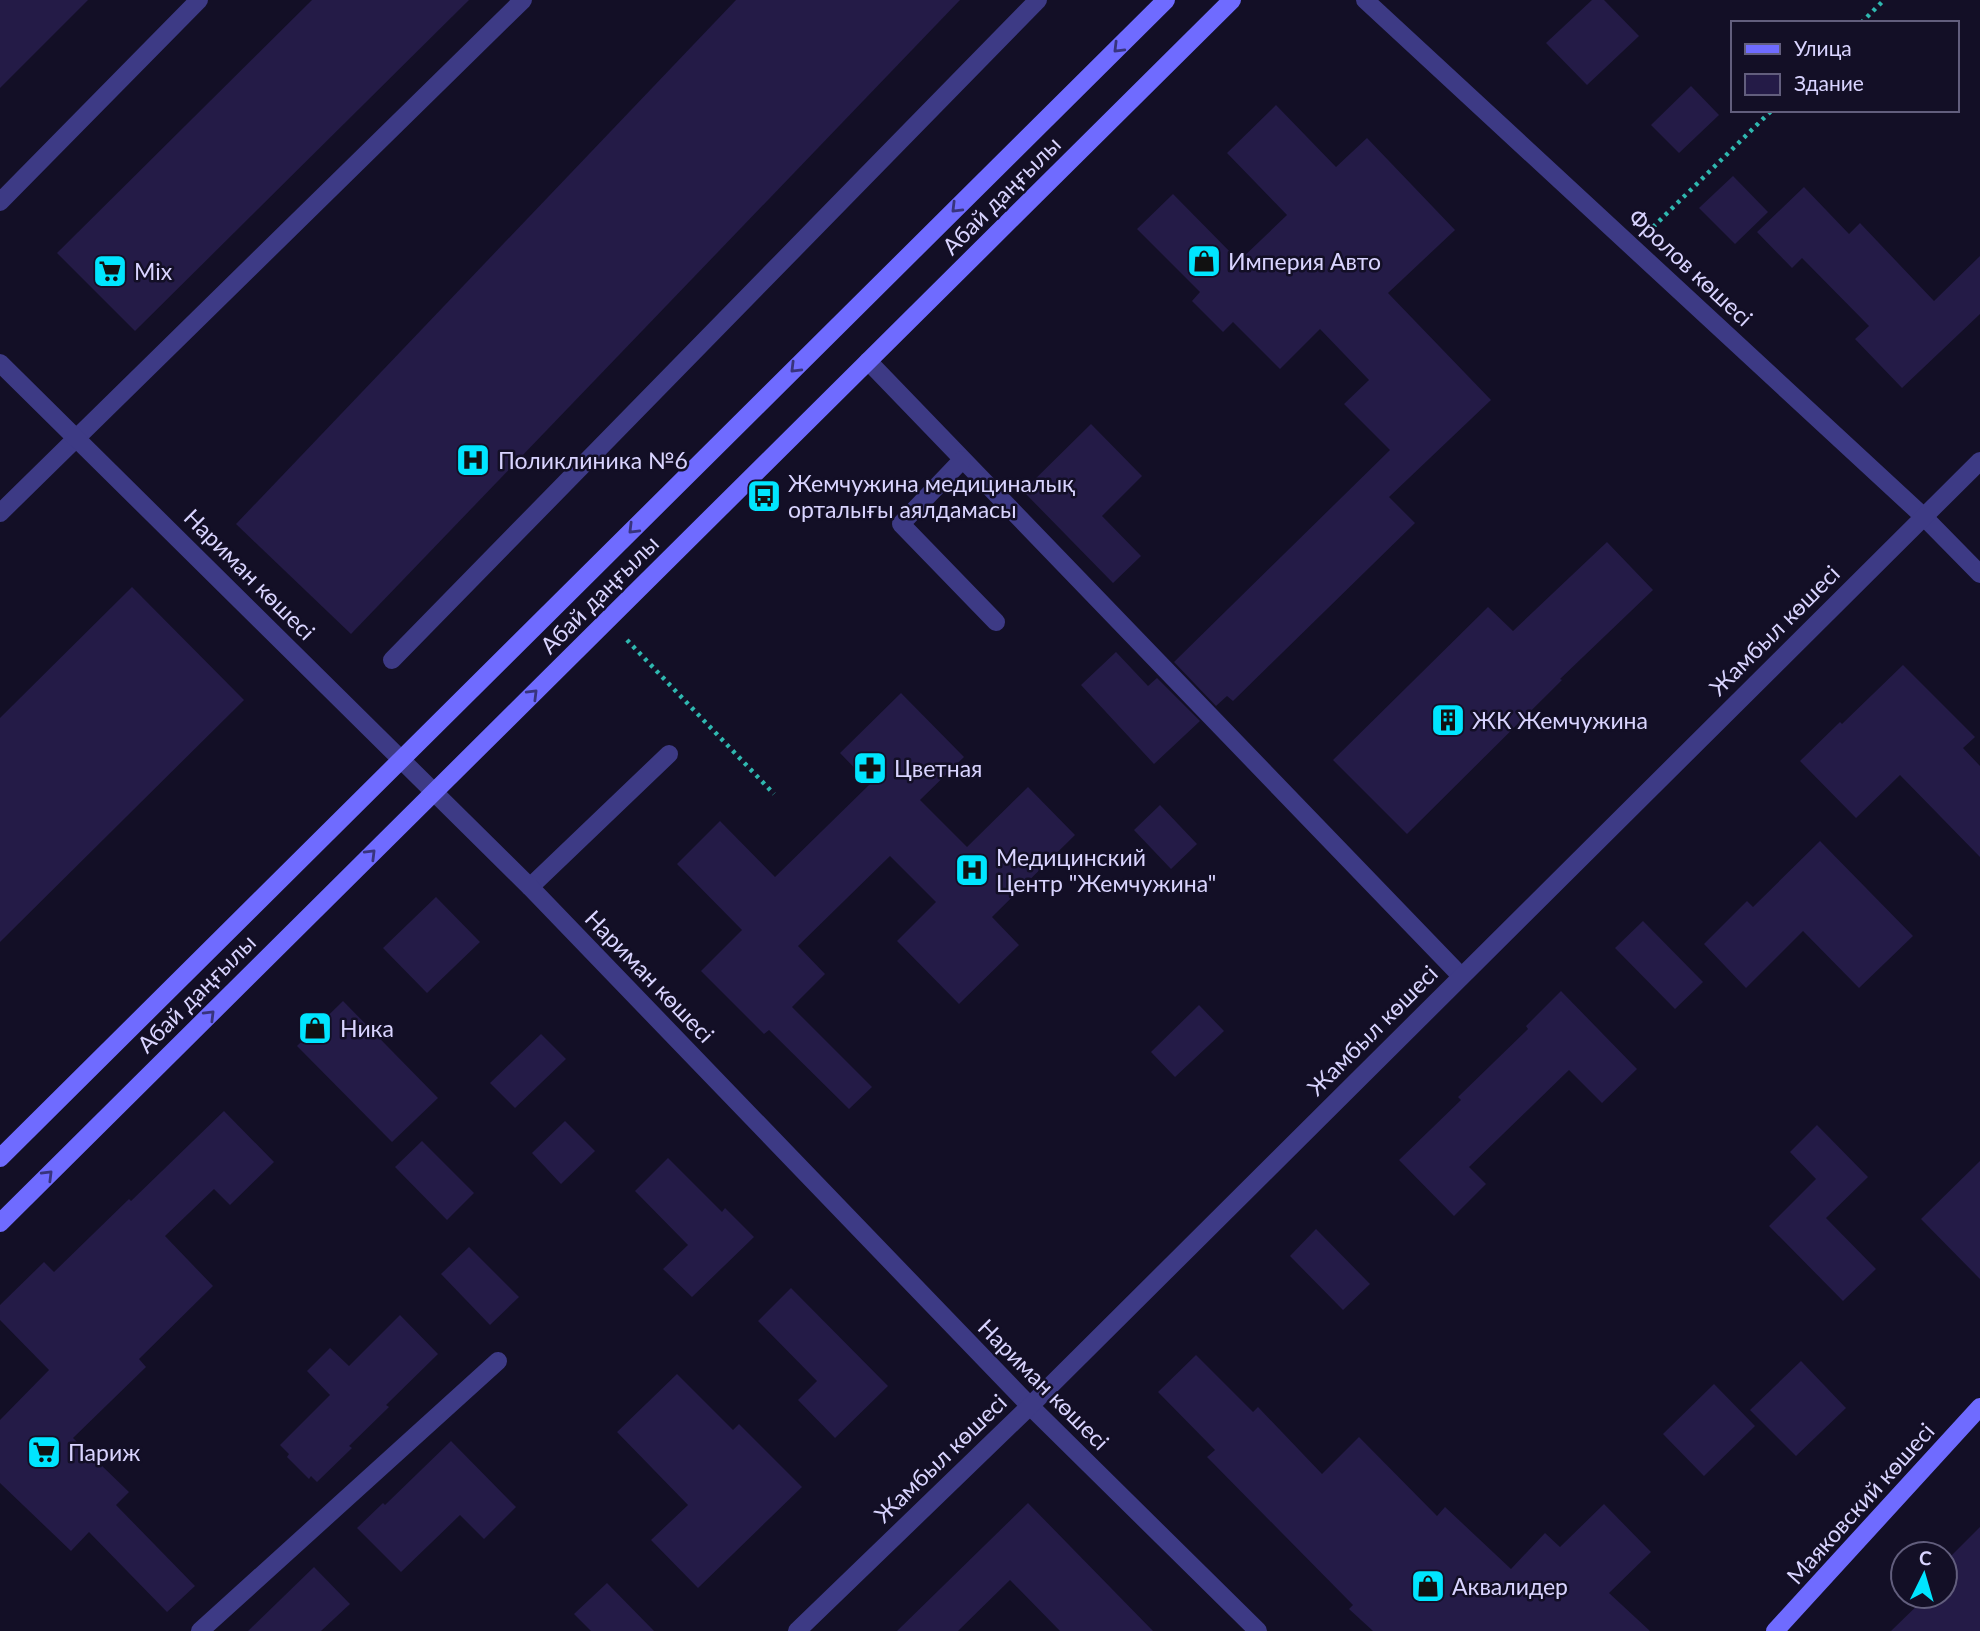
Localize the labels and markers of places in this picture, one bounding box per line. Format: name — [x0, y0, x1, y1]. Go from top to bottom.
shop icon: Империя Авто — [1185, 242, 1223, 280]
place label: Империя Авто — [1228, 247, 1381, 275]
supermarket icon: Mix — [91, 252, 129, 290]
place label: Mix — [134, 257, 173, 285]
hospital icon: Поликлиника №6 — [454, 441, 492, 479]
place label: Поликлиника №6 — [498, 446, 688, 474]
place label: Жемчужина медициналық орталығы аялдамасы — [788, 469, 1075, 523]
bus stop icon: Жемчужина медициналық орталығы аялдамасы — [745, 477, 783, 515]
building icon: ЖК Жемчужина — [1429, 701, 1467, 739]
place label: ЖК Жемчужина — [1472, 706, 1648, 734]
pharmacy icon: Цветная — [851, 749, 889, 787]
place label: Цветная — [894, 754, 982, 782]
place label: Медицинский Центр "Жемчужина" — [996, 843, 1216, 897]
hospital icon: Медицинский Центр "Жемчужина" — [953, 851, 991, 889]
shop icon: Ника — [296, 1009, 334, 1047]
place label: Ника — [340, 1014, 394, 1042]
supermarket icon: Париж — [25, 1433, 63, 1471]
place label: Париж — [68, 1438, 140, 1466]
shop icon: Аквалидер — [1409, 1567, 1447, 1605]
place label: Аквалидер — [1452, 1572, 1568, 1600]

